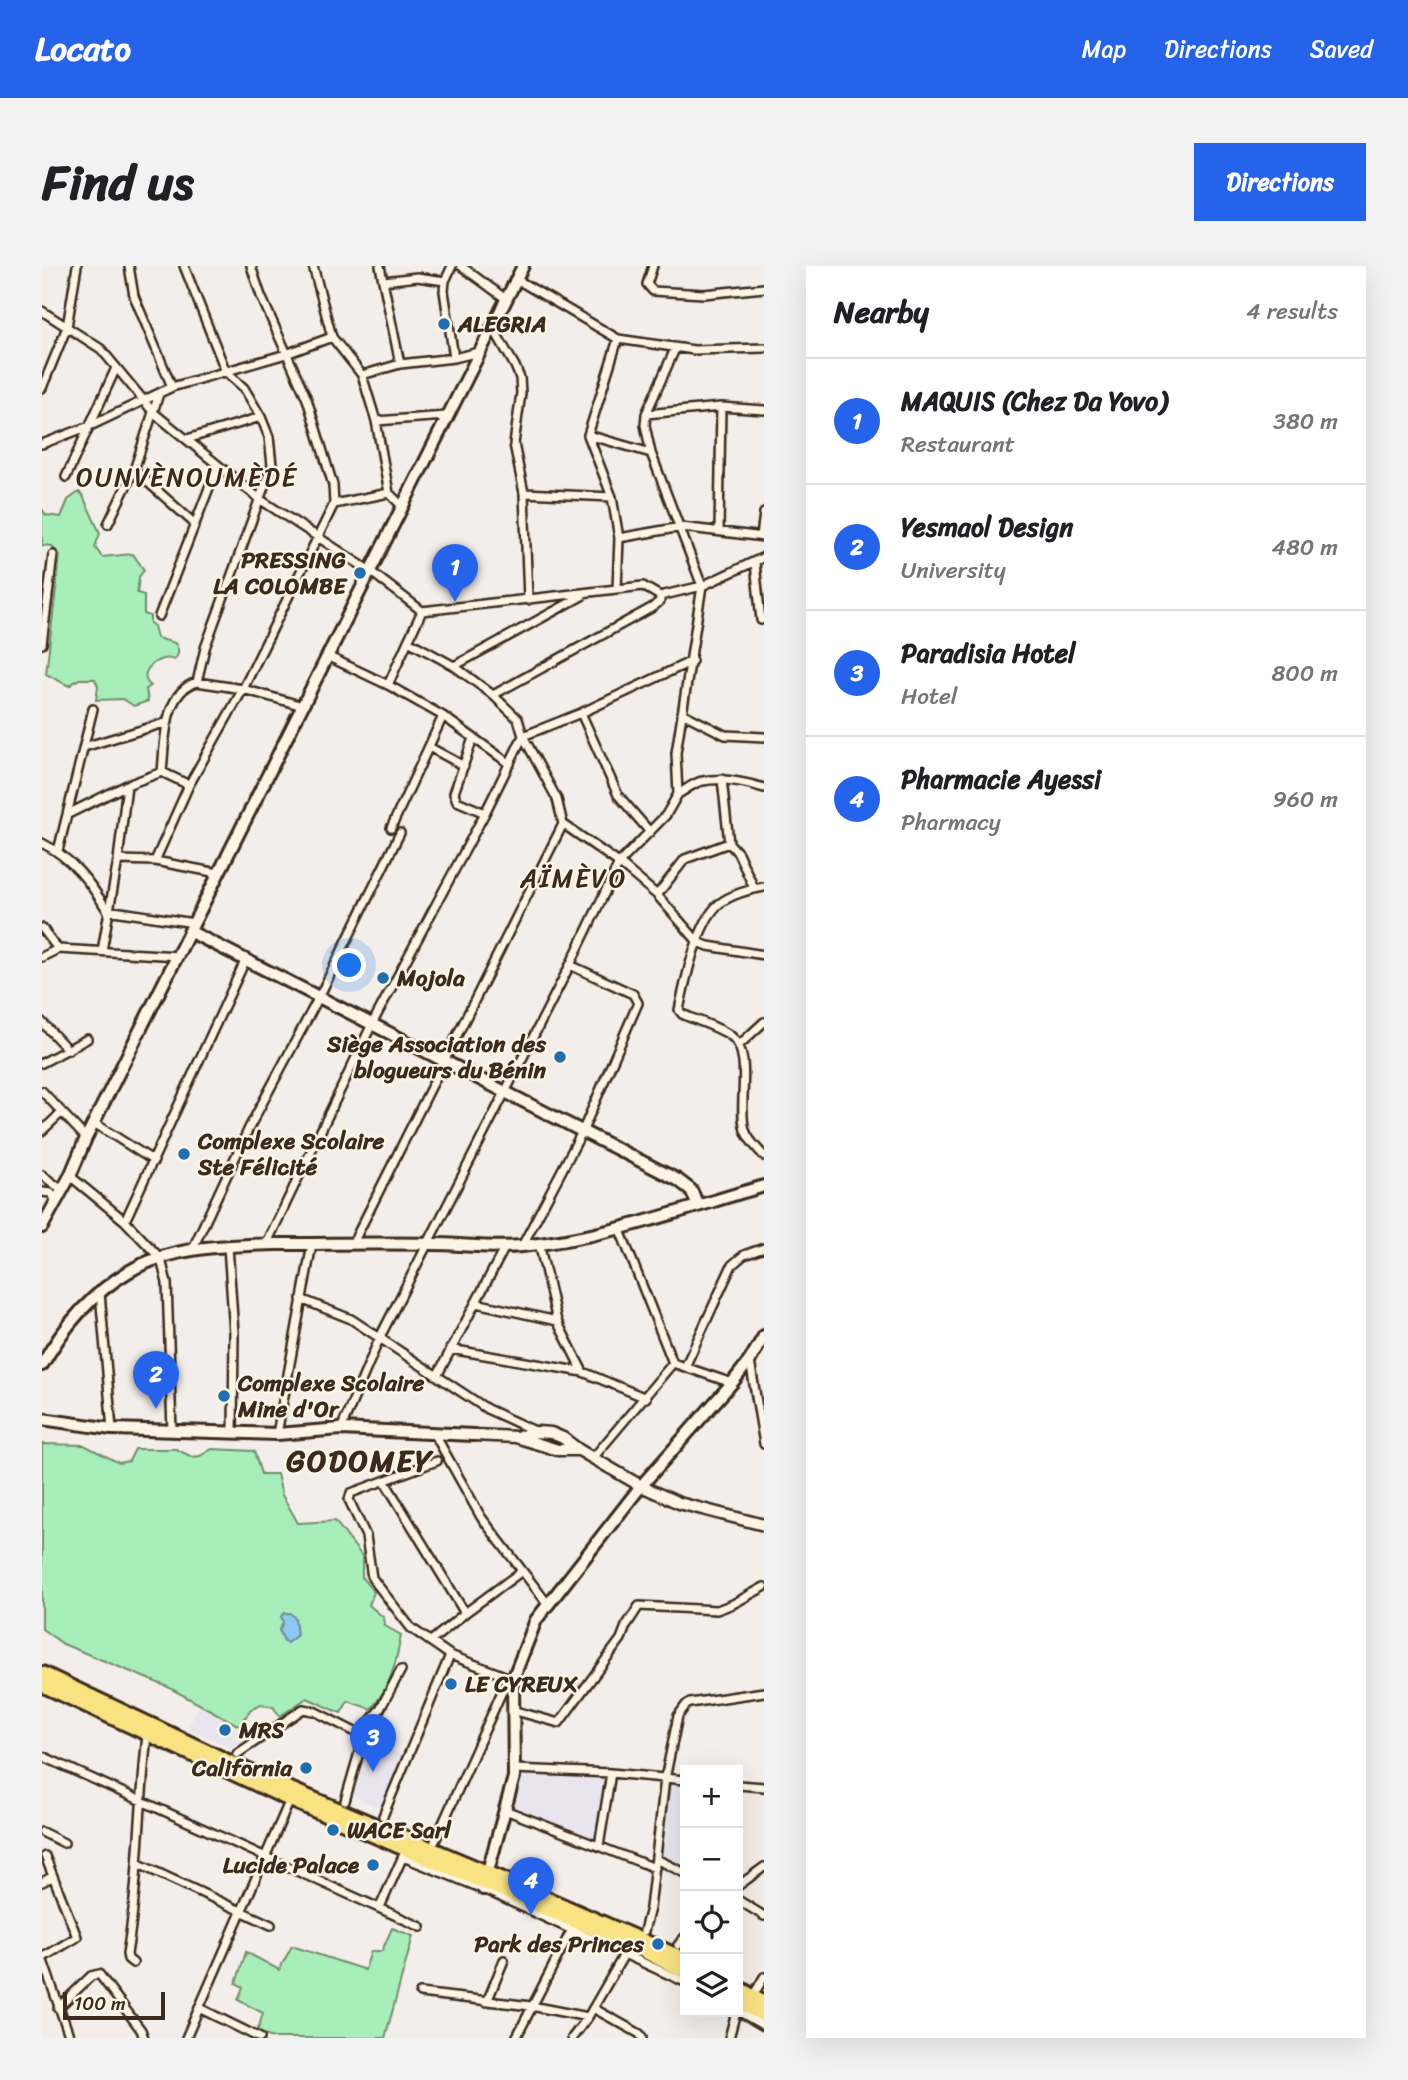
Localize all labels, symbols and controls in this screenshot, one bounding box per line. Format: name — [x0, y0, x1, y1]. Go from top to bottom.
text: Locato — [35, 20, 131, 78]
text: Map — [1082, 28, 1126, 70]
text: Directions — [1164, 28, 1272, 70]
text: Saved — [1310, 28, 1373, 70]
text: Find us — [42, 139, 194, 226]
button: Directions — [1194, 143, 1366, 221]
text: Nearby — [834, 285, 929, 339]
text: 4 results — [1246, 291, 1338, 332]
place label: ALEGRIA — [457, 304, 547, 345]
marker: ALEGRIA — [436, 316, 452, 332]
text: MAQUIS (Chez Da Yovo) — [901, 378, 1167, 424]
text: 1 — [852, 401, 862, 442]
text: 380 m — [1273, 401, 1338, 442]
text: Restaurant — [901, 424, 1015, 465]
district label: OUNVÈNOUMÈDÉ — [76, 454, 298, 500]
text: Yesmaol Design — [901, 504, 1073, 550]
text: 2 — [850, 527, 864, 568]
text: 480 m — [1272, 527, 1338, 568]
place label: PRESSING LA COLOMBE — [213, 540, 348, 607]
pin: 1 — [432, 544, 478, 602]
text: University — [901, 550, 1006, 591]
marker: PRESSING LA COLOMBE — [352, 565, 368, 581]
text: Paradisia Hotel — [901, 630, 1076, 676]
text: 3 — [851, 653, 863, 694]
text: 800 m — [1271, 653, 1338, 694]
text: Hotel — [901, 676, 957, 717]
text: Pharmacie Ayessi — [901, 756, 1101, 802]
text: 4 — [850, 779, 864, 820]
text: 960 m — [1273, 779, 1338, 820]
text: Pharmacy — [901, 802, 1001, 843]
district label: AÏMÈVO — [519, 855, 628, 901]
your location — [332, 948, 366, 982]
place label: Mojola — [396, 958, 465, 999]
marker: Mojola — [375, 970, 391, 986]
place label: Siège Association des blogueurs du Bénin — [326, 1024, 547, 1091]
marker: Siège Association des blogueurs du Bénin — [552, 1049, 568, 1065]
place label: Complexe Scolaire Ste Félicité — [197, 1121, 385, 1188]
marker: Complexe Scolaire Ste Félicité — [176, 1146, 192, 1162]
pin: 2 — [133, 1351, 179, 1409]
place label: Complexe Scolaire Mine d'Or — [237, 1363, 425, 1430]
marker: Complexe Scolaire Mine d'Or — [216, 1388, 232, 1404]
district label: GODOMEY — [286, 1434, 434, 1488]
place label: LE CYREUX — [465, 1664, 578, 1705]
marker: LE CYREUX — [443, 1676, 459, 1692]
place label: MRS — [238, 1710, 285, 1751]
pin: 3 — [350, 1714, 396, 1772]
marker: MRS — [217, 1722, 233, 1738]
place label: California — [191, 1748, 293, 1789]
marker: California — [298, 1760, 314, 1776]
map controls — [680, 1765, 743, 2017]
button: + — [680, 1765, 743, 1828]
place label: WACE Sarl — [347, 1810, 452, 1851]
marker: WACE Sarl — [325, 1822, 341, 1838]
button: − — [680, 1828, 743, 1891]
place label: Lucide Palace — [223, 1845, 360, 1886]
marker: Lucide Palace — [365, 1857, 381, 1873]
pin: 4 — [508, 1857, 554, 1915]
button: locate — [680, 1891, 743, 1954]
place label: Park des Princes — [474, 1924, 644, 1965]
marker: Park des Princes — [650, 1936, 666, 1952]
button: layers — [680, 1954, 743, 2017]
text: 100 m — [74, 1987, 126, 2020]
scale bar — [63, 1989, 164, 2021]

